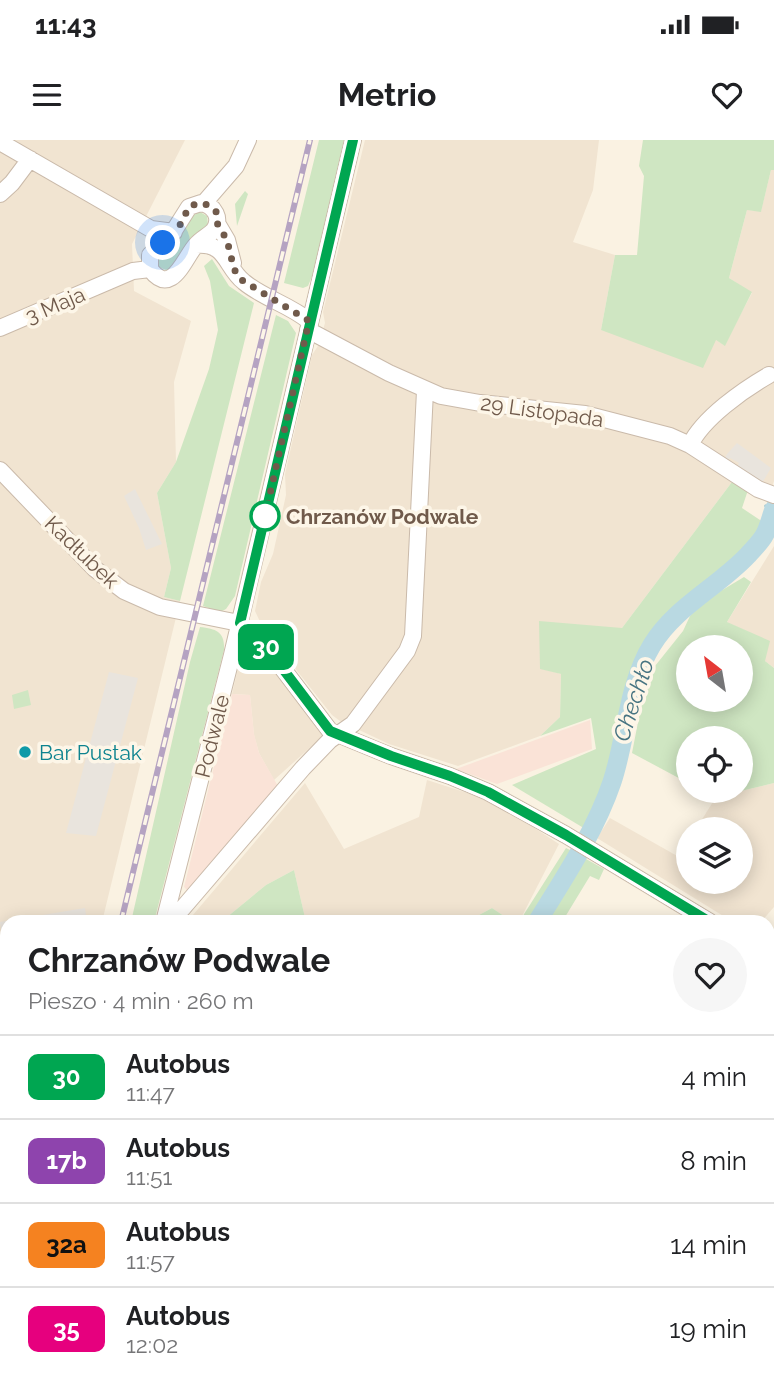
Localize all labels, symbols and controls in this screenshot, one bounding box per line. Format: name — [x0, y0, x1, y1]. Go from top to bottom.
text: 11:43 — [35, 10, 96, 40]
icon: menu — [28, 76, 66, 114]
text: Metrio — [338, 76, 436, 113]
icon: heart — [708, 76, 746, 114]
your location — [145, 225, 180, 260]
street label: 3 Maja — [21, 281, 89, 329]
street label: 29 Listopada — [479, 390, 605, 432]
marker: Chrzanów Podwale — [250, 501, 280, 531]
place label: Chrzanów Podwale — [286, 504, 479, 529]
street label: Kadłubek — [40, 511, 124, 593]
line badge: 30 — [234, 624, 298, 670]
text: 30 — [252, 632, 280, 661]
north arrow — [676, 635, 752, 712]
map controls — [676, 635, 753, 894]
water label: Chechło — [607, 656, 659, 744]
street label: Podwale — [190, 692, 234, 780]
button: locate — [676, 726, 753, 803]
place label: Bar Pustak — [39, 740, 142, 765]
marker: Bar Pustak — [17, 744, 33, 760]
button: layers — [676, 817, 753, 894]
button: heart — [673, 938, 747, 1012]
text: Chrzanów Podwale — [28, 941, 330, 980]
text: Pieszo · 4 min · 260 m — [28, 987, 254, 1014]
text: Autobus — [126, 1049, 230, 1079]
text: 30 — [52, 1062, 81, 1091]
text: 4 min — [681, 1062, 747, 1092]
text: 11:47 — [126, 1079, 175, 1106]
text: Autobus — [126, 1133, 230, 1163]
text: 17b — [46, 1146, 87, 1175]
text: 8 min — [680, 1146, 747, 1176]
text: 11:51 — [126, 1163, 172, 1190]
text: Autobus — [126, 1217, 230, 1247]
text: 32a — [46, 1230, 87, 1259]
text: 14 min — [670, 1230, 747, 1260]
text: 11:57 — [126, 1247, 175, 1274]
text: Autobus — [126, 1301, 230, 1331]
text: 35 — [53, 1314, 80, 1343]
text: 19 min — [669, 1314, 747, 1344]
text: 12:02 — [126, 1331, 178, 1358]

